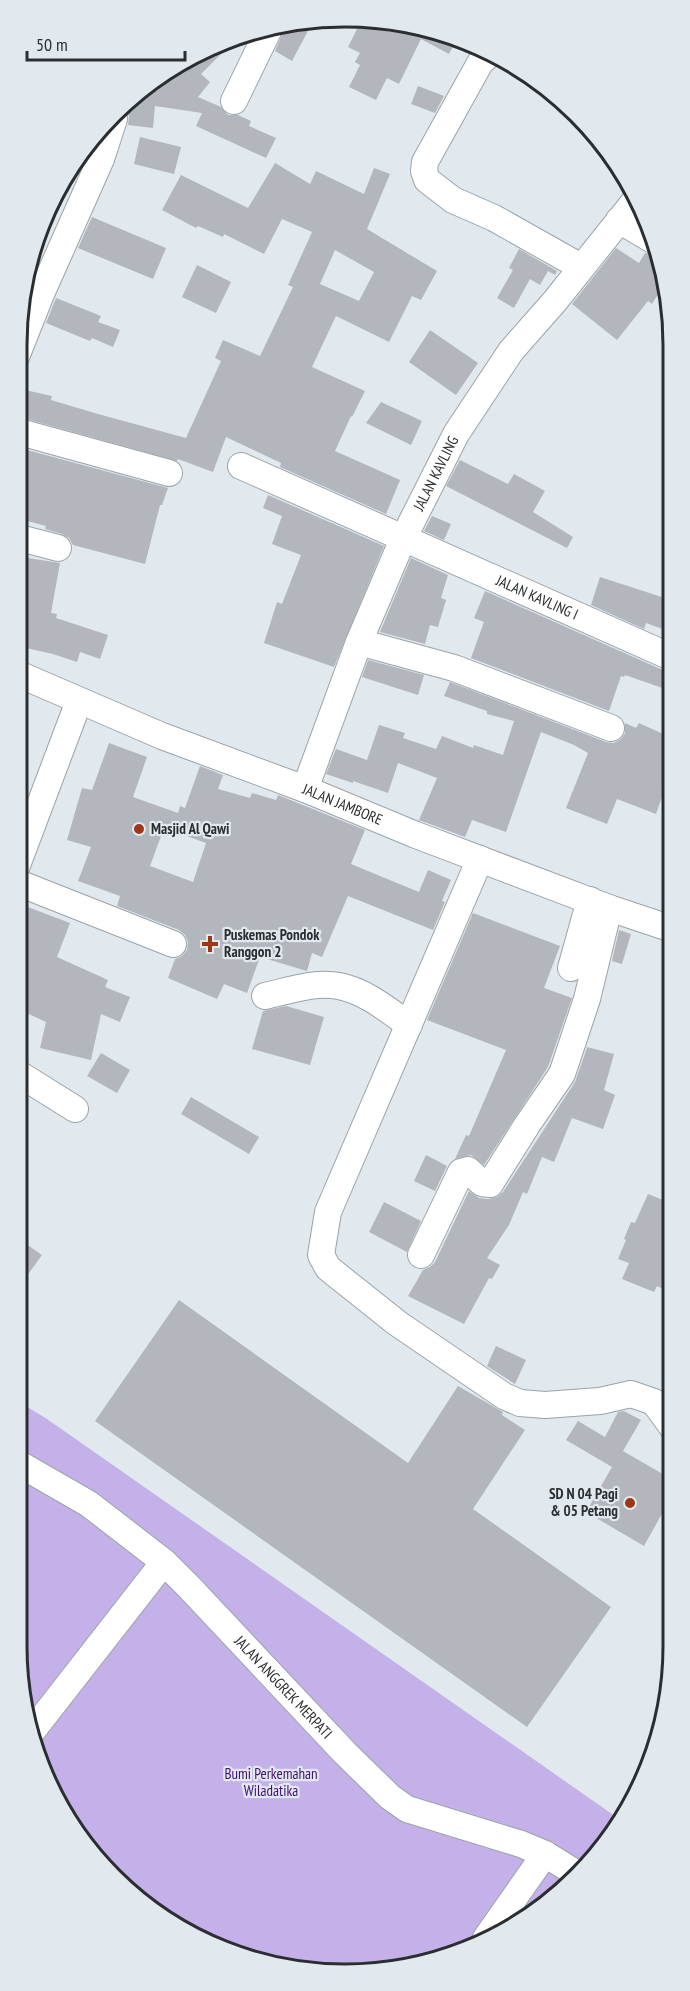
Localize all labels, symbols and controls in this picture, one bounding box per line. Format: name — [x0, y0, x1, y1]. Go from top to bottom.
scale bar — [27, 24, 184, 62]
text: 50 m — [36, 33, 68, 56]
street label: JALAN KAVLING — [408, 433, 462, 515]
street label: JALAN KAVLING I — [492, 570, 581, 624]
street label: JALAN JAMBORE — [299, 779, 385, 829]
place label: Masjid Al Qawi — [151, 819, 229, 838]
marker: Masjid Al Qawi — [132, 822, 146, 836]
place label: Puskemas Pondok Ranggon 2 — [224, 925, 320, 961]
marker: Puskemas Pondok Ranggon 2 — [201, 935, 219, 953]
place label: SD N 04 Pagi & 05 Petang — [549, 1484, 618, 1520]
marker: SD N 04 Pagi & 05 Petang — [623, 1496, 637, 1510]
street label: JALAN ANGGREK MERPATI — [230, 1631, 337, 1742]
park label: Bumi Perkemahan Wiladatika — [224, 1764, 318, 1800]

